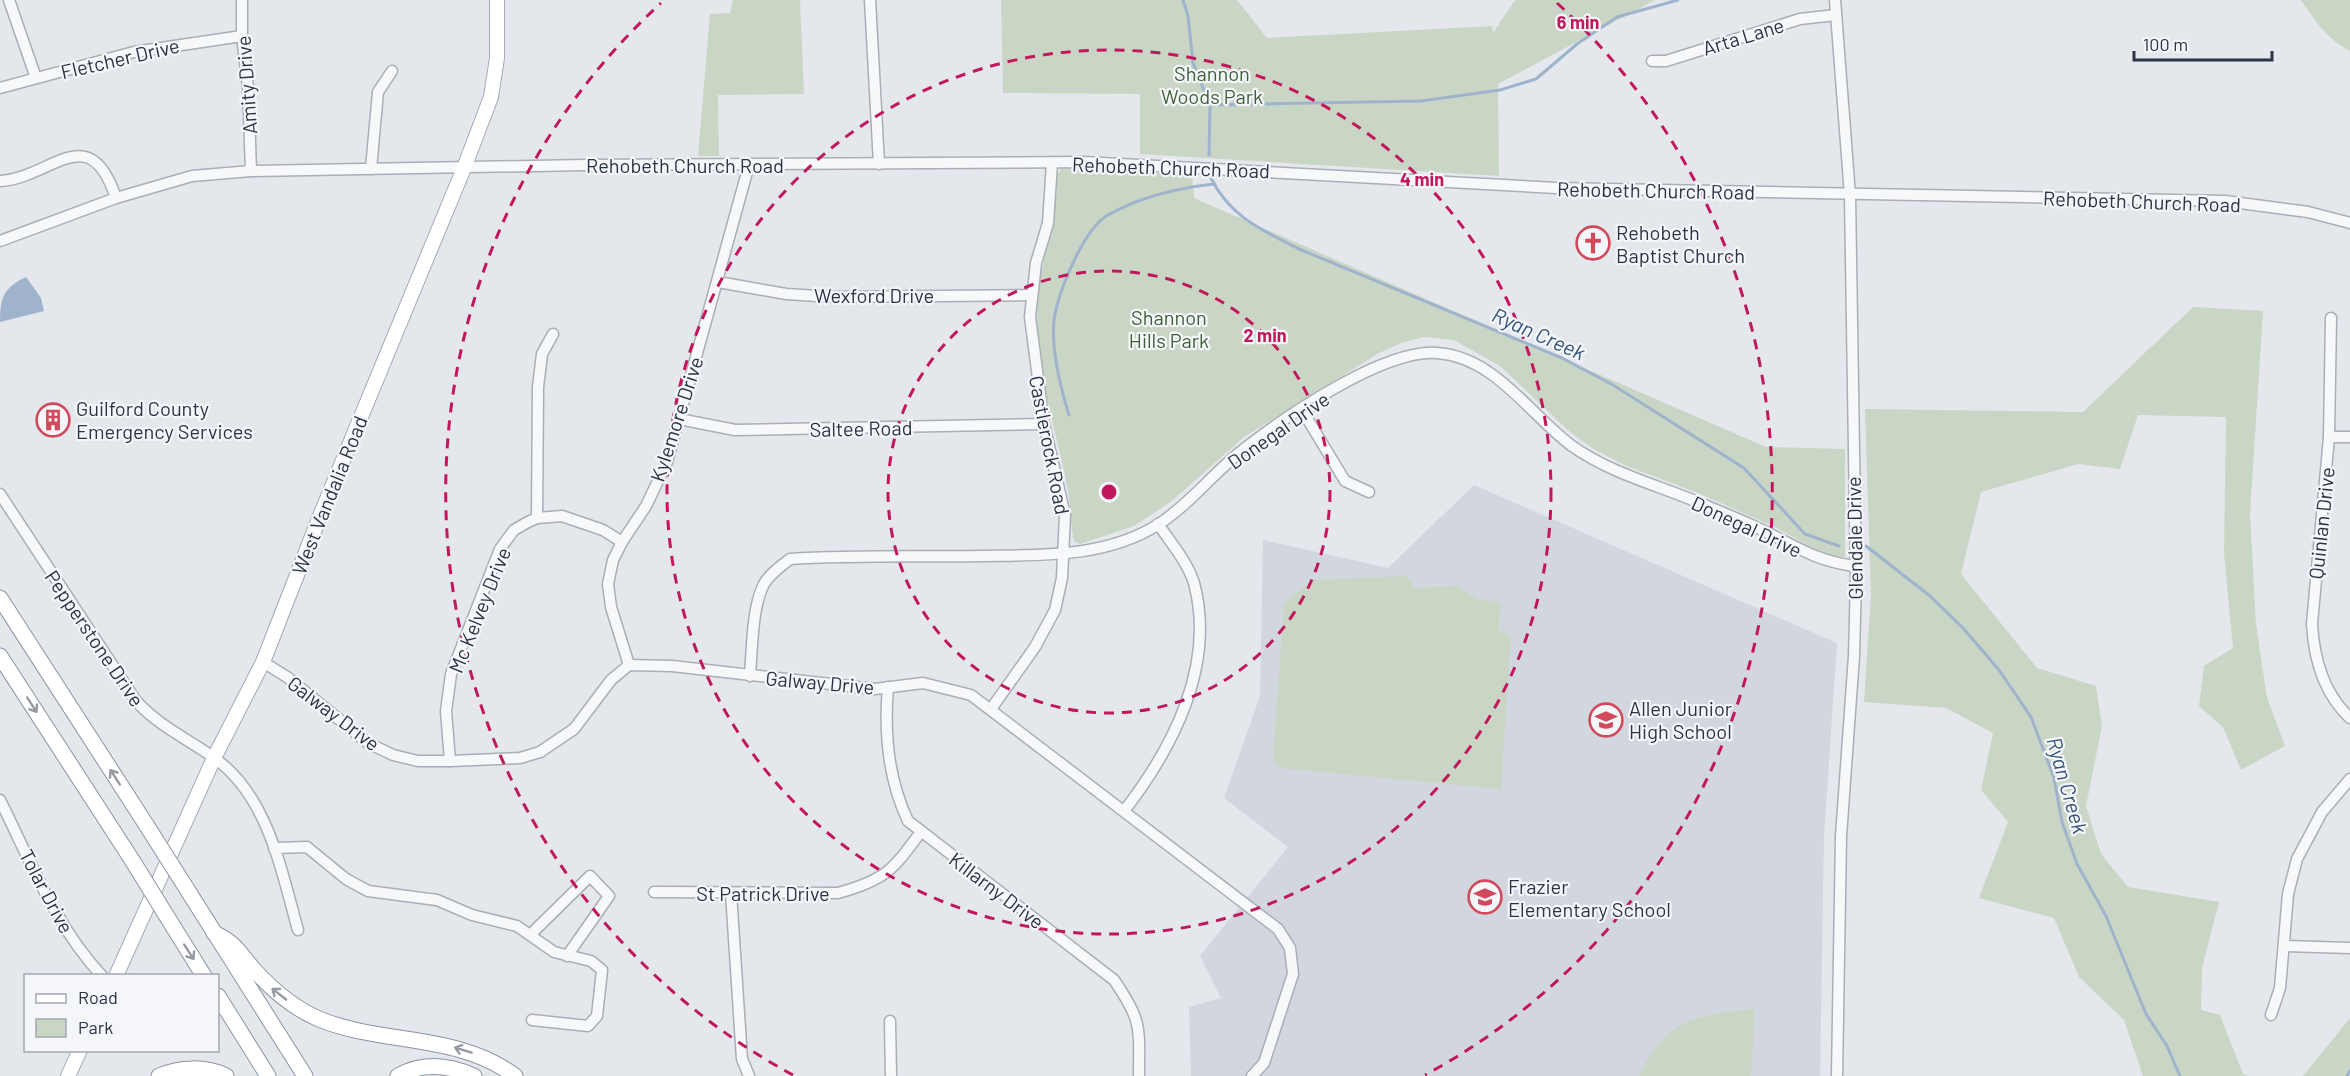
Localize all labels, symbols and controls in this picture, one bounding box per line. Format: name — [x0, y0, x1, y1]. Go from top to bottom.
text: 6 min — [1557, 11, 1599, 33]
street label: Arta Lane — [1699, 12, 1787, 60]
scale bar — [2134, 24, 2272, 62]
street label: Fletcher Drive — [58, 33, 182, 83]
text: 100 m — [2143, 33, 2188, 55]
street label: Amity Drive — [231, 35, 261, 135]
park label: Shannon Woods Park — [1161, 61, 1263, 108]
street label: Rehobeth Church Road — [1072, 152, 1270, 182]
street label: Rehobeth Church Road — [586, 153, 784, 177]
text: 4 min — [1400, 168, 1444, 190]
street label: Rehobeth Church Road — [1557, 176, 1755, 204]
street label: Rehobeth Church Road — [2043, 186, 2241, 216]
place label: Rehobeth Baptist Church — [1616, 220, 1745, 267]
church icon: Rehobeth Baptist Church — [1575, 225, 1611, 261]
street label: Wexford Drive — [814, 283, 934, 307]
water label: Ryan Creek — [1489, 301, 1590, 365]
park label: Shannon Hills Park — [1129, 305, 1209, 352]
text: 2 min — [1243, 324, 1287, 346]
street label: Kylemore Drive — [644, 353, 708, 485]
street label: Castlerock Road — [1025, 373, 1075, 517]
street label: Donegal Drive — [1223, 386, 1333, 474]
place label: Guilford County Emergency Services — [76, 396, 253, 443]
building icon: Guilford County Emergency Services — [35, 402, 71, 438]
street label: West Vandalia Road — [286, 412, 372, 578]
street label: Saltee Road — [809, 415, 913, 441]
street label: Quinlan Drive — [2303, 466, 2339, 580]
street label: Glendale Drive — [1841, 476, 1867, 600]
centre of rings — [1099, 482, 1119, 502]
street label: Donegal Drive — [1688, 490, 1806, 562]
street label: Mc Kelvey Drive — [443, 544, 515, 676]
street label: Pepperstone Drive — [41, 565, 149, 711]
street label: Galway Drive — [765, 665, 875, 699]
street label: Galway Drive — [283, 671, 385, 755]
one-way arrow — [26, 696, 38, 713]
place label: Allen Junior High School — [1629, 696, 1732, 743]
school or university icon: Allen Junior High School — [1588, 702, 1624, 738]
water label: Ryan Creek — [2042, 734, 2094, 837]
one-way arrow — [109, 769, 121, 786]
street label: Tolar Drive — [15, 845, 79, 937]
street label: Killarny Drive — [945, 847, 1049, 933]
place label: Frazier Elementary School — [1508, 874, 1671, 921]
school or university icon: Frazier Elementary School — [1467, 879, 1503, 915]
street label: St Patrick Drive — [696, 881, 830, 905]
one-way arrow — [184, 943, 196, 960]
legend — [24, 974, 219, 1052]
text: Road — [78, 986, 118, 1008]
one-way arrow — [271, 987, 287, 1000]
text: Park — [78, 1016, 113, 1038]
one-way arrow — [454, 1044, 473, 1055]

